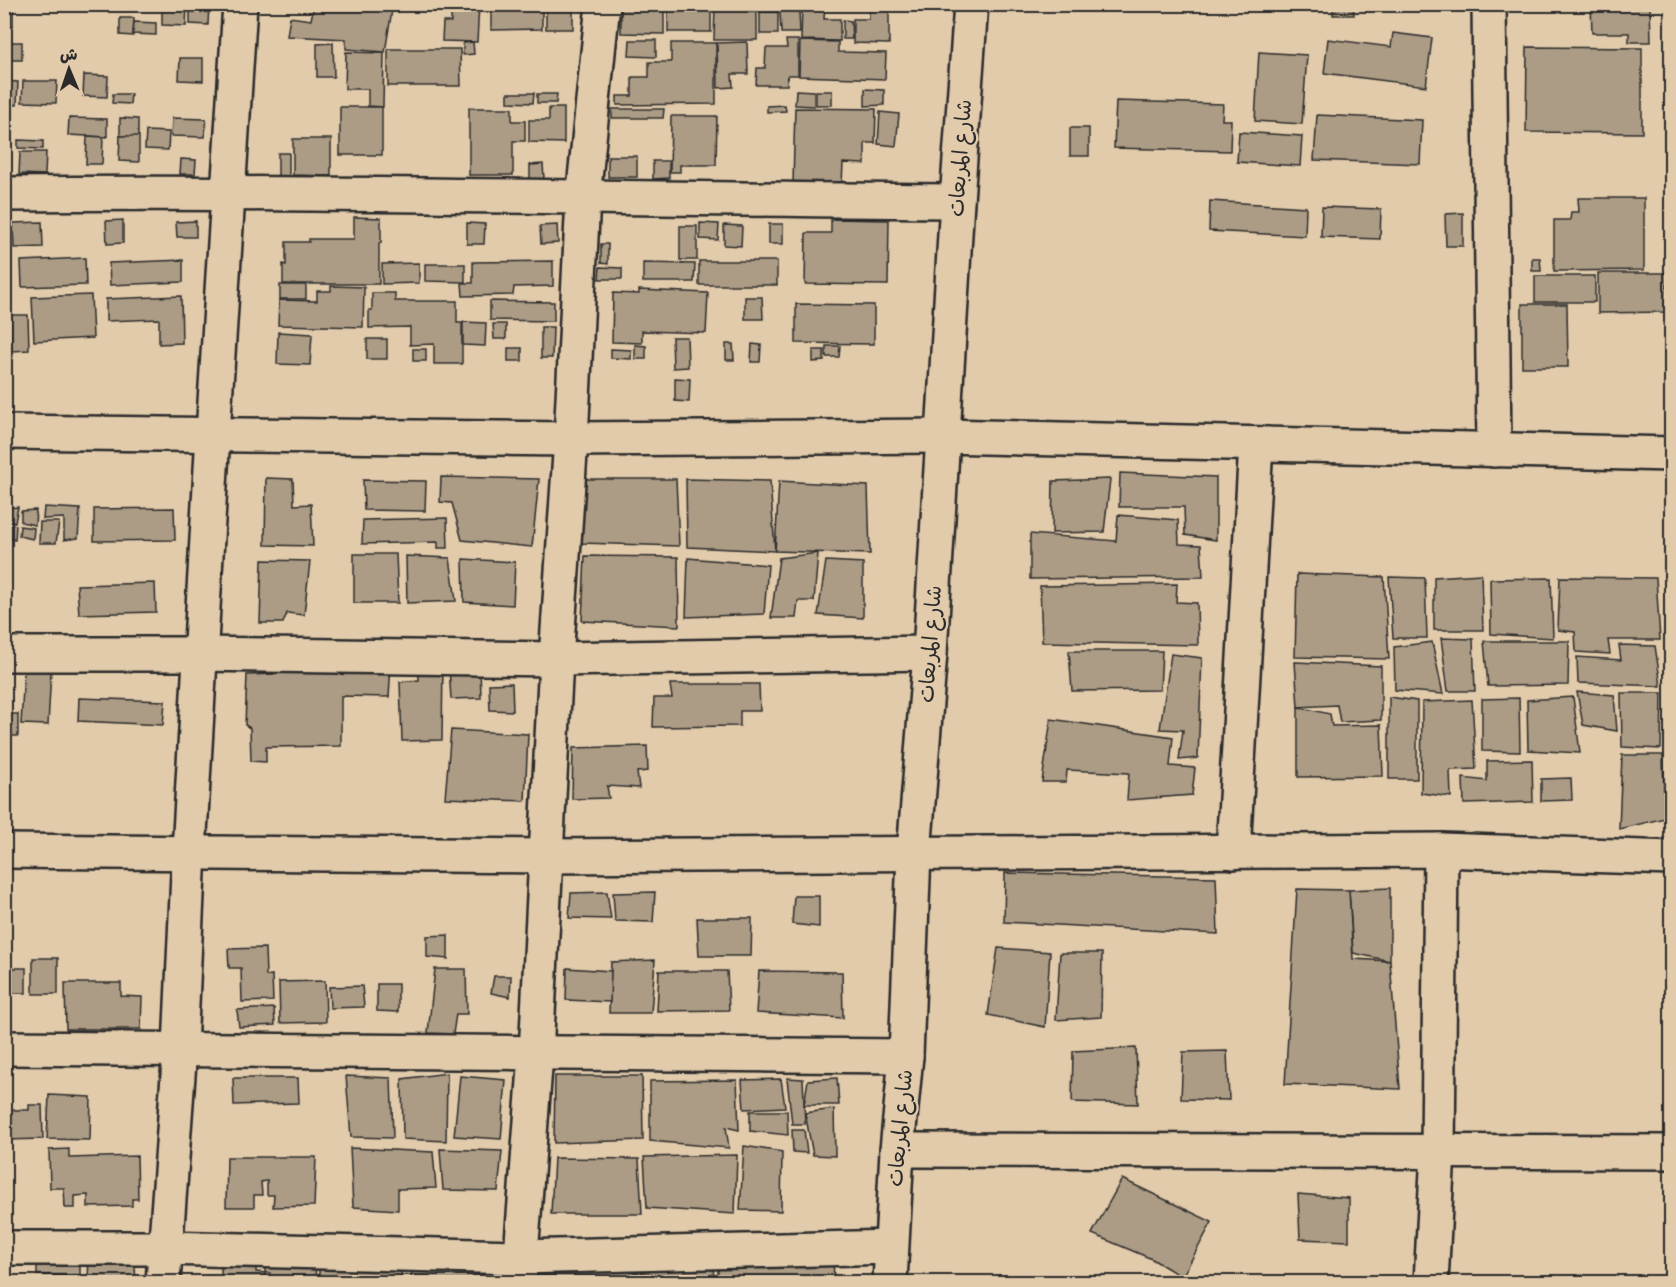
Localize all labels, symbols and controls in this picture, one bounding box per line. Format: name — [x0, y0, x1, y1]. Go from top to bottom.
north arrow — [39, 39, 99, 99]
text: ش — [59, 45, 78, 68]
street label: شارع المربعات — [944, 99, 982, 218]
street label: شارع المربعات — [914, 585, 952, 704]
street label: شارع المربعات — [883, 1068, 923, 1188]

